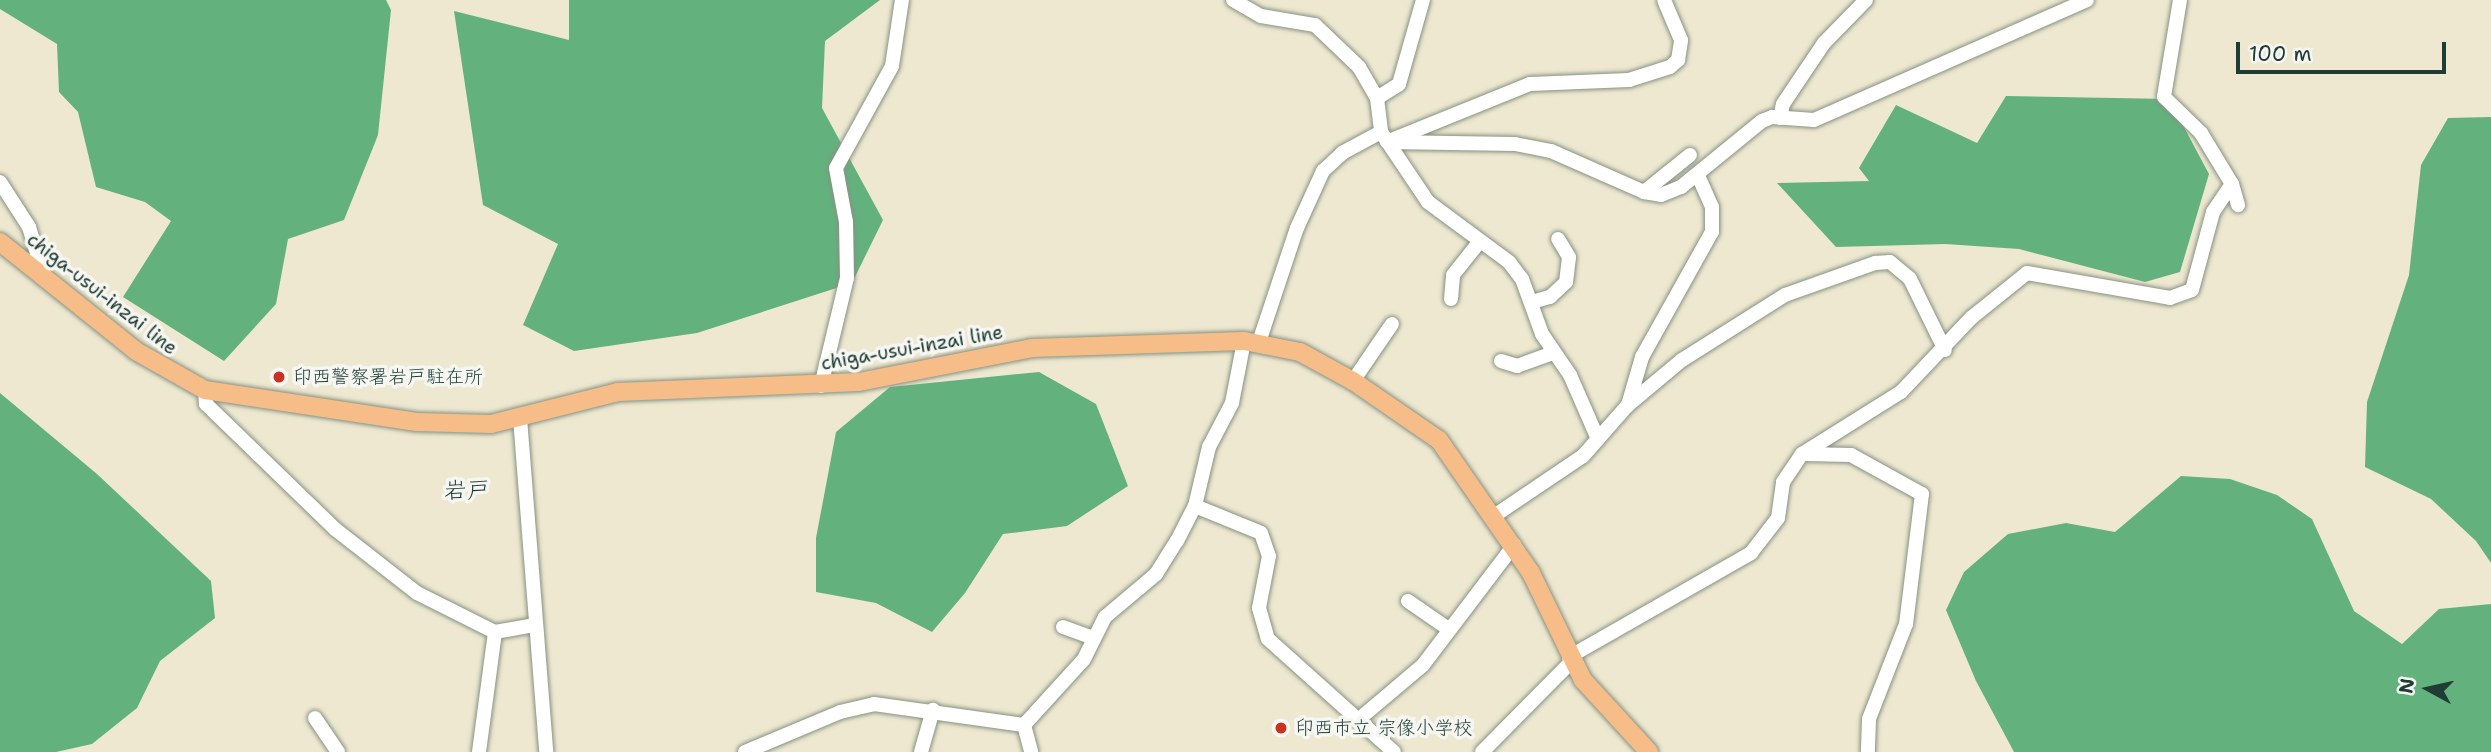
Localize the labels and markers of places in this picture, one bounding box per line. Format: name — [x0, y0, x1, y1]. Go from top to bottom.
place label: 印西警察署岩戸駐在所 — [293, 366, 483, 388]
marker: 印西警察署岩戸駐在所 — [271, 369, 287, 385]
place label: 印西市立 宗像小学校 — [1295, 717, 1472, 739]
marker: 印西市立 宗像小学校 — [1273, 720, 1289, 736]

